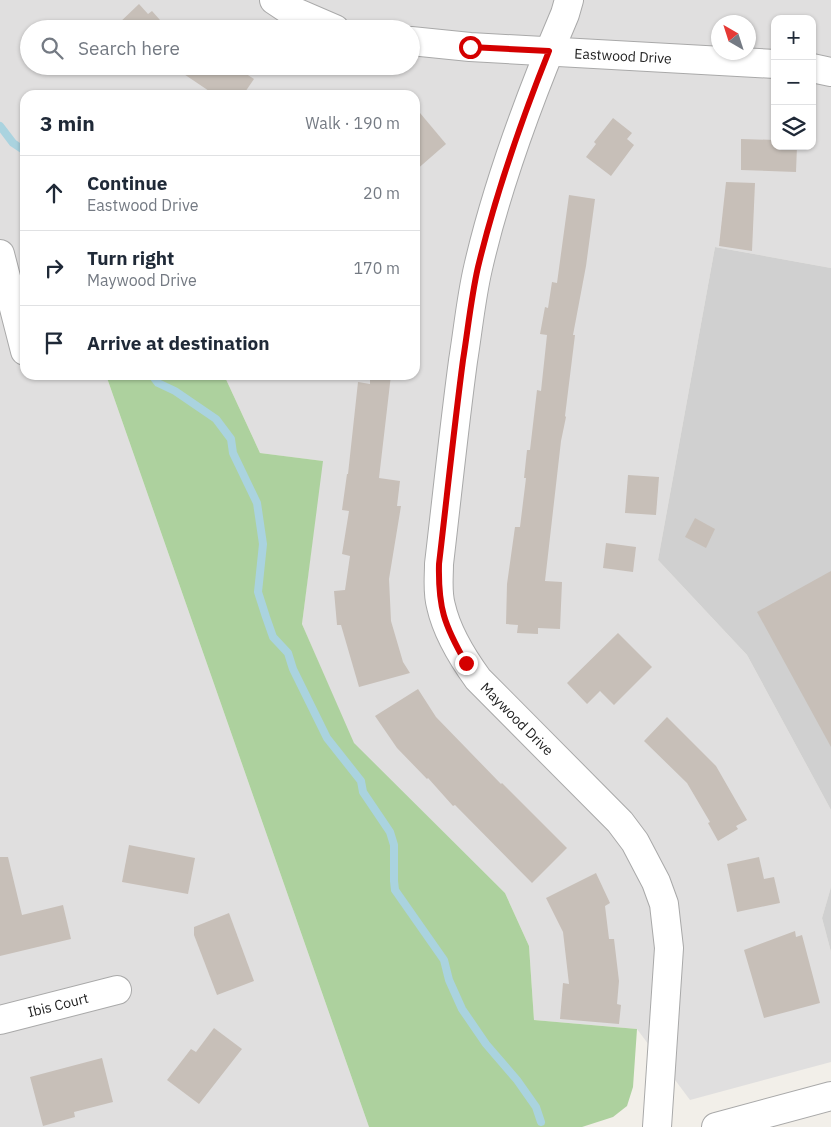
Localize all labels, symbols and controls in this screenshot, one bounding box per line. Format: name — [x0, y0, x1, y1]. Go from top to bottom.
north arrow — [711, 15, 756, 60]
map controls — [771, 15, 816, 150]
button: + — [771, 15, 816, 60]
search box — [20, 20, 420, 75]
icon: search — [38, 34, 66, 62]
text: Search here — [78, 36, 180, 60]
route start — [459, 36, 482, 59]
street label: Eastwood Drive — [574, 44, 672, 68]
button: − — [771, 60, 816, 105]
button: layers — [771, 105, 816, 150]
text: 3 min — [40, 109, 95, 137]
text: Walk · 190 m — [305, 113, 400, 133]
text: Continue — [87, 171, 167, 195]
icon: ahead — [40, 179, 68, 207]
text: 20 m — [363, 183, 400, 203]
text: Eastwood Drive — [87, 195, 199, 215]
text: Turn right — [87, 246, 174, 270]
icon: right — [40, 254, 68, 282]
text: 170 m — [353, 258, 400, 278]
text: Maywood Drive — [87, 270, 197, 290]
icon: arrive — [40, 329, 68, 357]
text: Arrive at destination — [87, 331, 270, 355]
route end — [455, 652, 478, 675]
street label: Maywood Drive — [477, 679, 558, 760]
street label: Ibis Court — [26, 989, 90, 1021]

